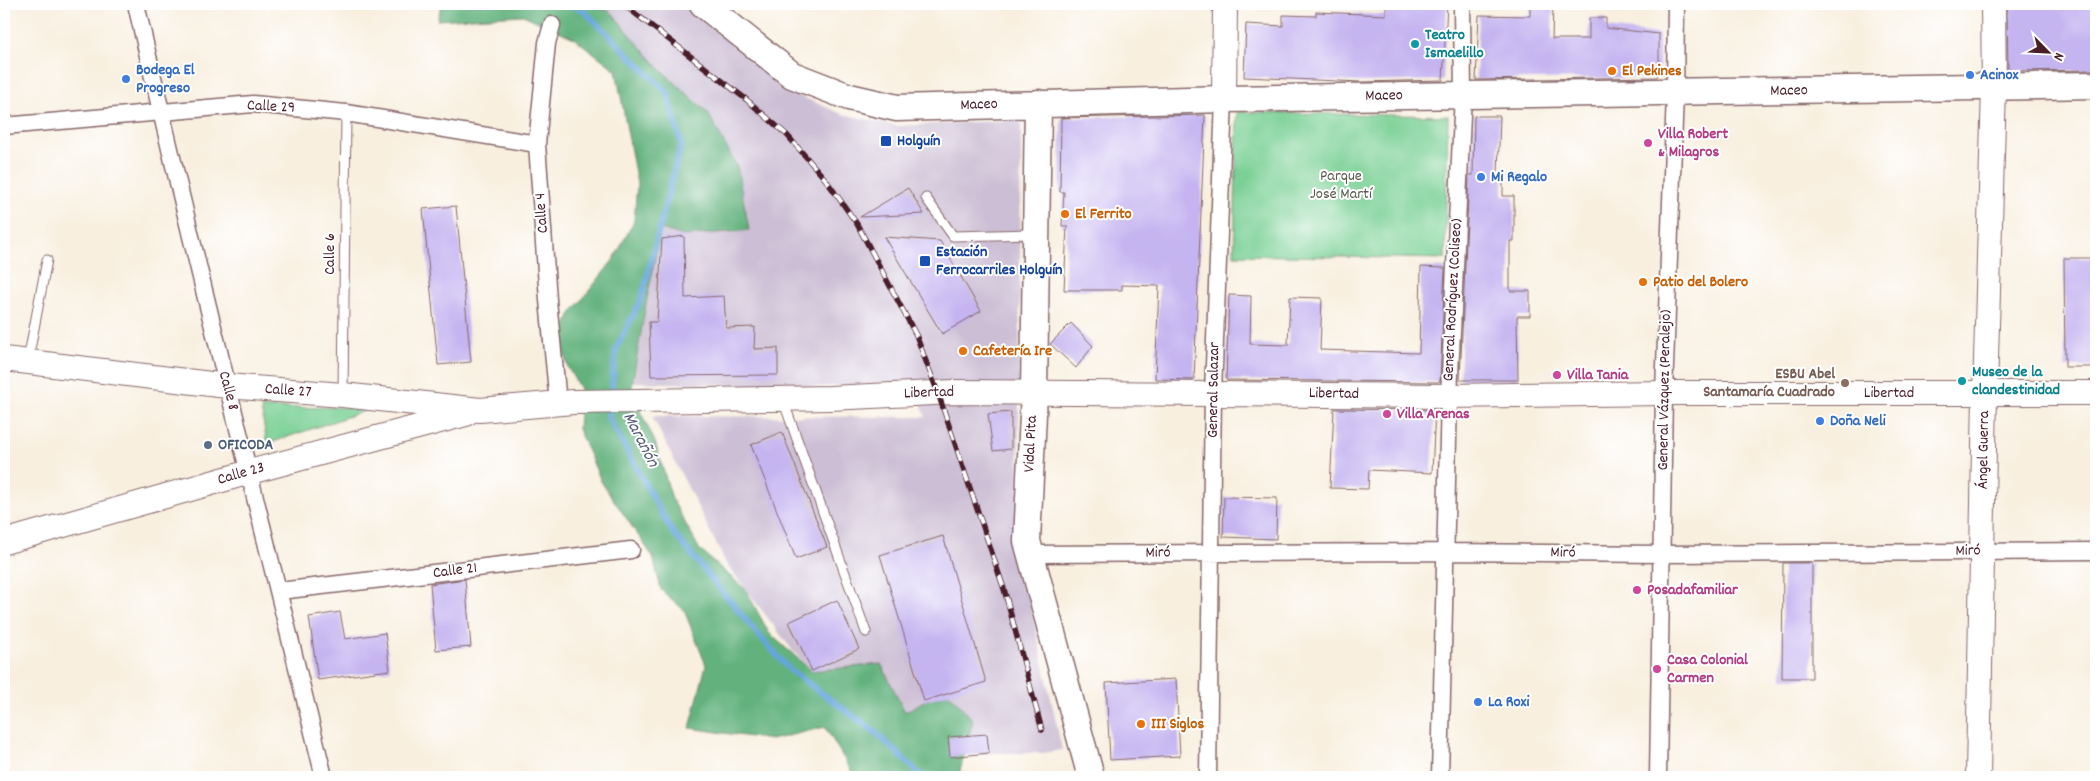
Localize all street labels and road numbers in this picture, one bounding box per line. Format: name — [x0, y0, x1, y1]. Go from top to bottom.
street label: Maceo — [1770, 79, 1808, 103]
street label: Maceo — [1365, 84, 1403, 108]
street label: Maceo — [960, 93, 998, 117]
street label: Calle 29 — [246, 94, 296, 120]
street label: Calle 4 — [529, 192, 555, 234]
street label: General Rodríguez (Coliseo) — [1437, 218, 1469, 382]
street label: Calle 6 — [319, 233, 342, 275]
street label: General Vázquez (Peralejo) — [1652, 309, 1678, 471]
street label: General Salazar — [1202, 342, 1226, 438]
street label: Calle 8 — [212, 369, 244, 413]
street label: Calle 27 — [264, 378, 312, 404]
street label: Libertad — [903, 381, 955, 405]
street label: Libertad — [1309, 382, 1359, 406]
street label: Libertad — [1864, 382, 1914, 405]
street label: Ángel Guerra — [1972, 410, 1996, 489]
street label: Vidal Pita — [1018, 415, 1044, 473]
street label: Calle 23 — [215, 456, 267, 492]
street label: Miró — [1955, 539, 1981, 563]
street label: Miró — [1145, 541, 1171, 565]
street label: Miró — [1550, 541, 1576, 565]
street label: Calle 21 — [432, 557, 478, 585]

